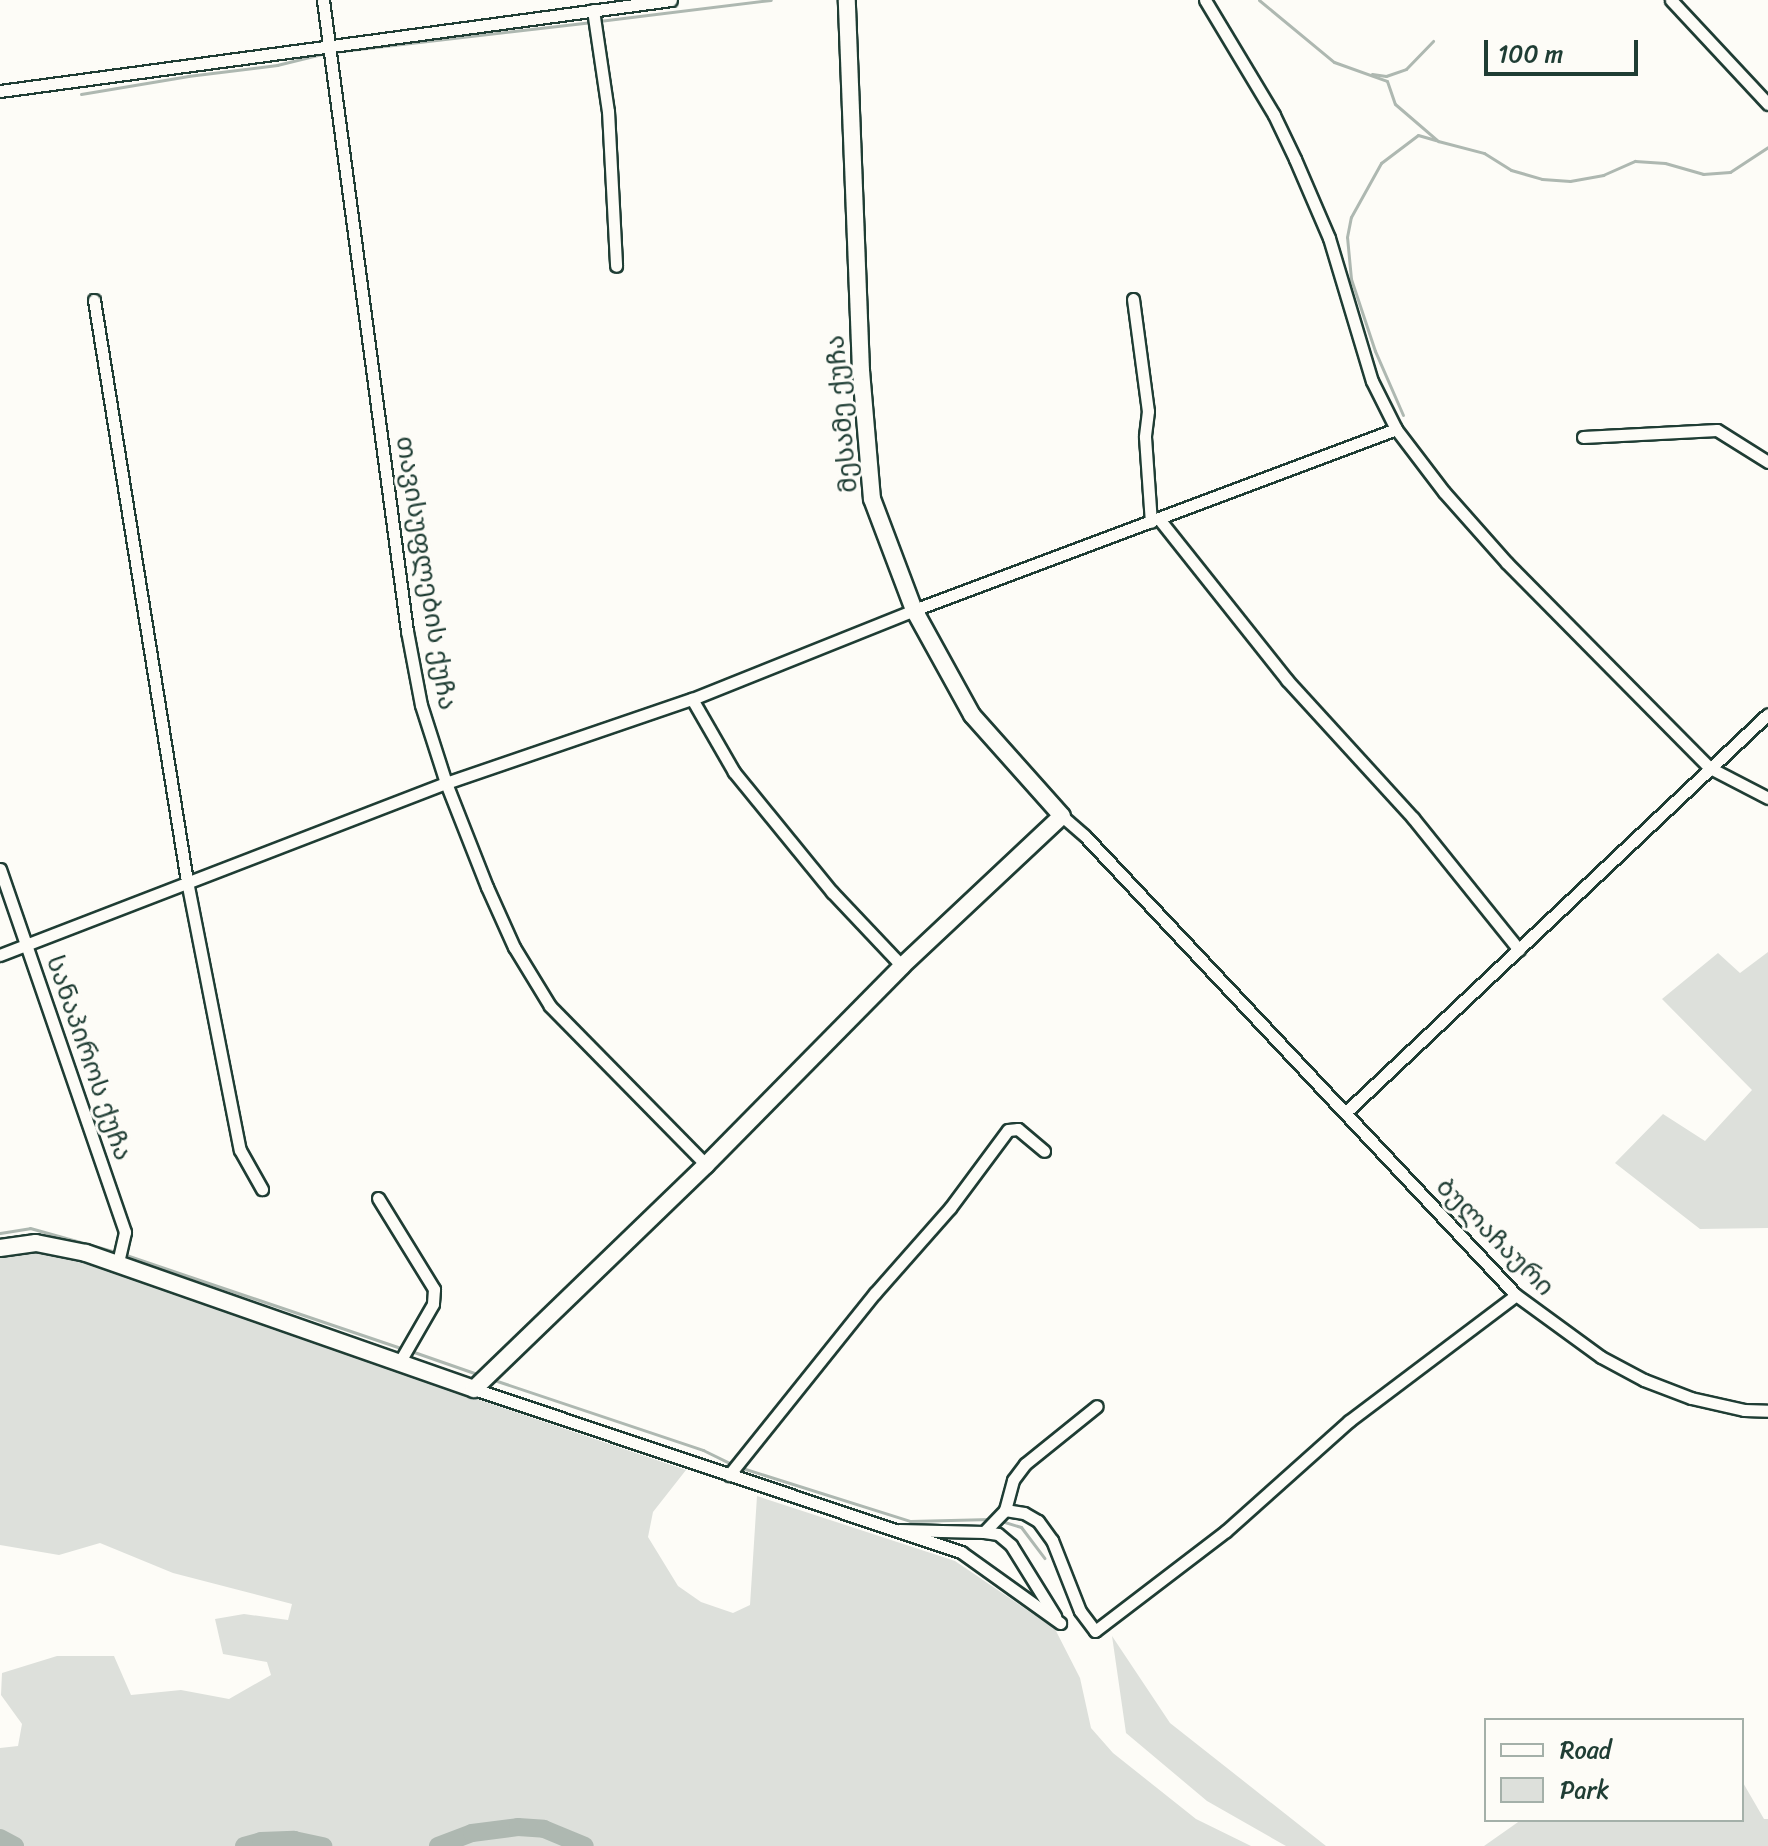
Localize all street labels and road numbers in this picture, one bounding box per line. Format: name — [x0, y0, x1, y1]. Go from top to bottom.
street label: მესამე ქუჩა — [820, 334, 864, 494]
street label: თავისუფლების ქუჩა — [389, 434, 463, 712]
street label: სანაპიროს ქუჩა — [39, 951, 139, 1165]
street label: ბულაჩაური — [1429, 1171, 1561, 1303]

